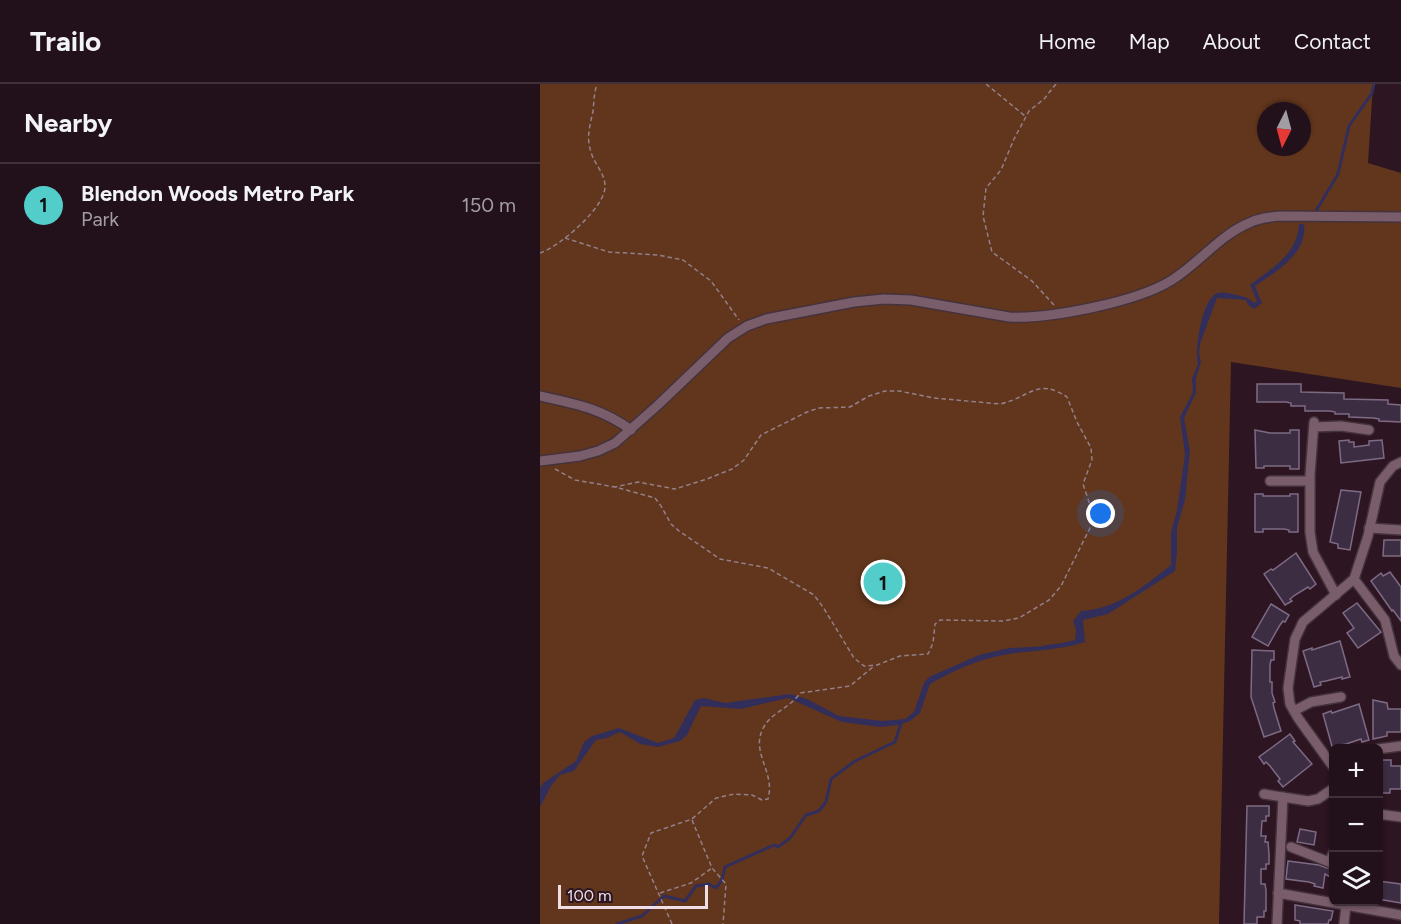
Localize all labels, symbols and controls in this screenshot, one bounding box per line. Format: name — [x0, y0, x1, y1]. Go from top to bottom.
text: Trailo — [30, 24, 101, 58]
text: Home — [1039, 29, 1096, 54]
text: Map — [1129, 29, 1170, 54]
text: About — [1203, 29, 1261, 54]
text: Contact — [1294, 29, 1371, 54]
north arrow — [1257, 102, 1311, 156]
text: Nearby — [24, 107, 112, 139]
text: Blendon Woods Metro Park — [81, 180, 354, 207]
text: 1 — [39, 193, 48, 217]
text: 150 m — [461, 193, 516, 217]
text: Park — [81, 207, 119, 231]
your location — [1086, 499, 1115, 528]
pin: 1 — [864, 560, 902, 604]
map controls — [1329, 744, 1383, 906]
button: + — [1329, 744, 1383, 798]
button: − — [1329, 798, 1383, 852]
button: layers — [1329, 852, 1383, 906]
scale bar — [558, 882, 708, 910]
text: 100 m — [567, 886, 612, 905]

